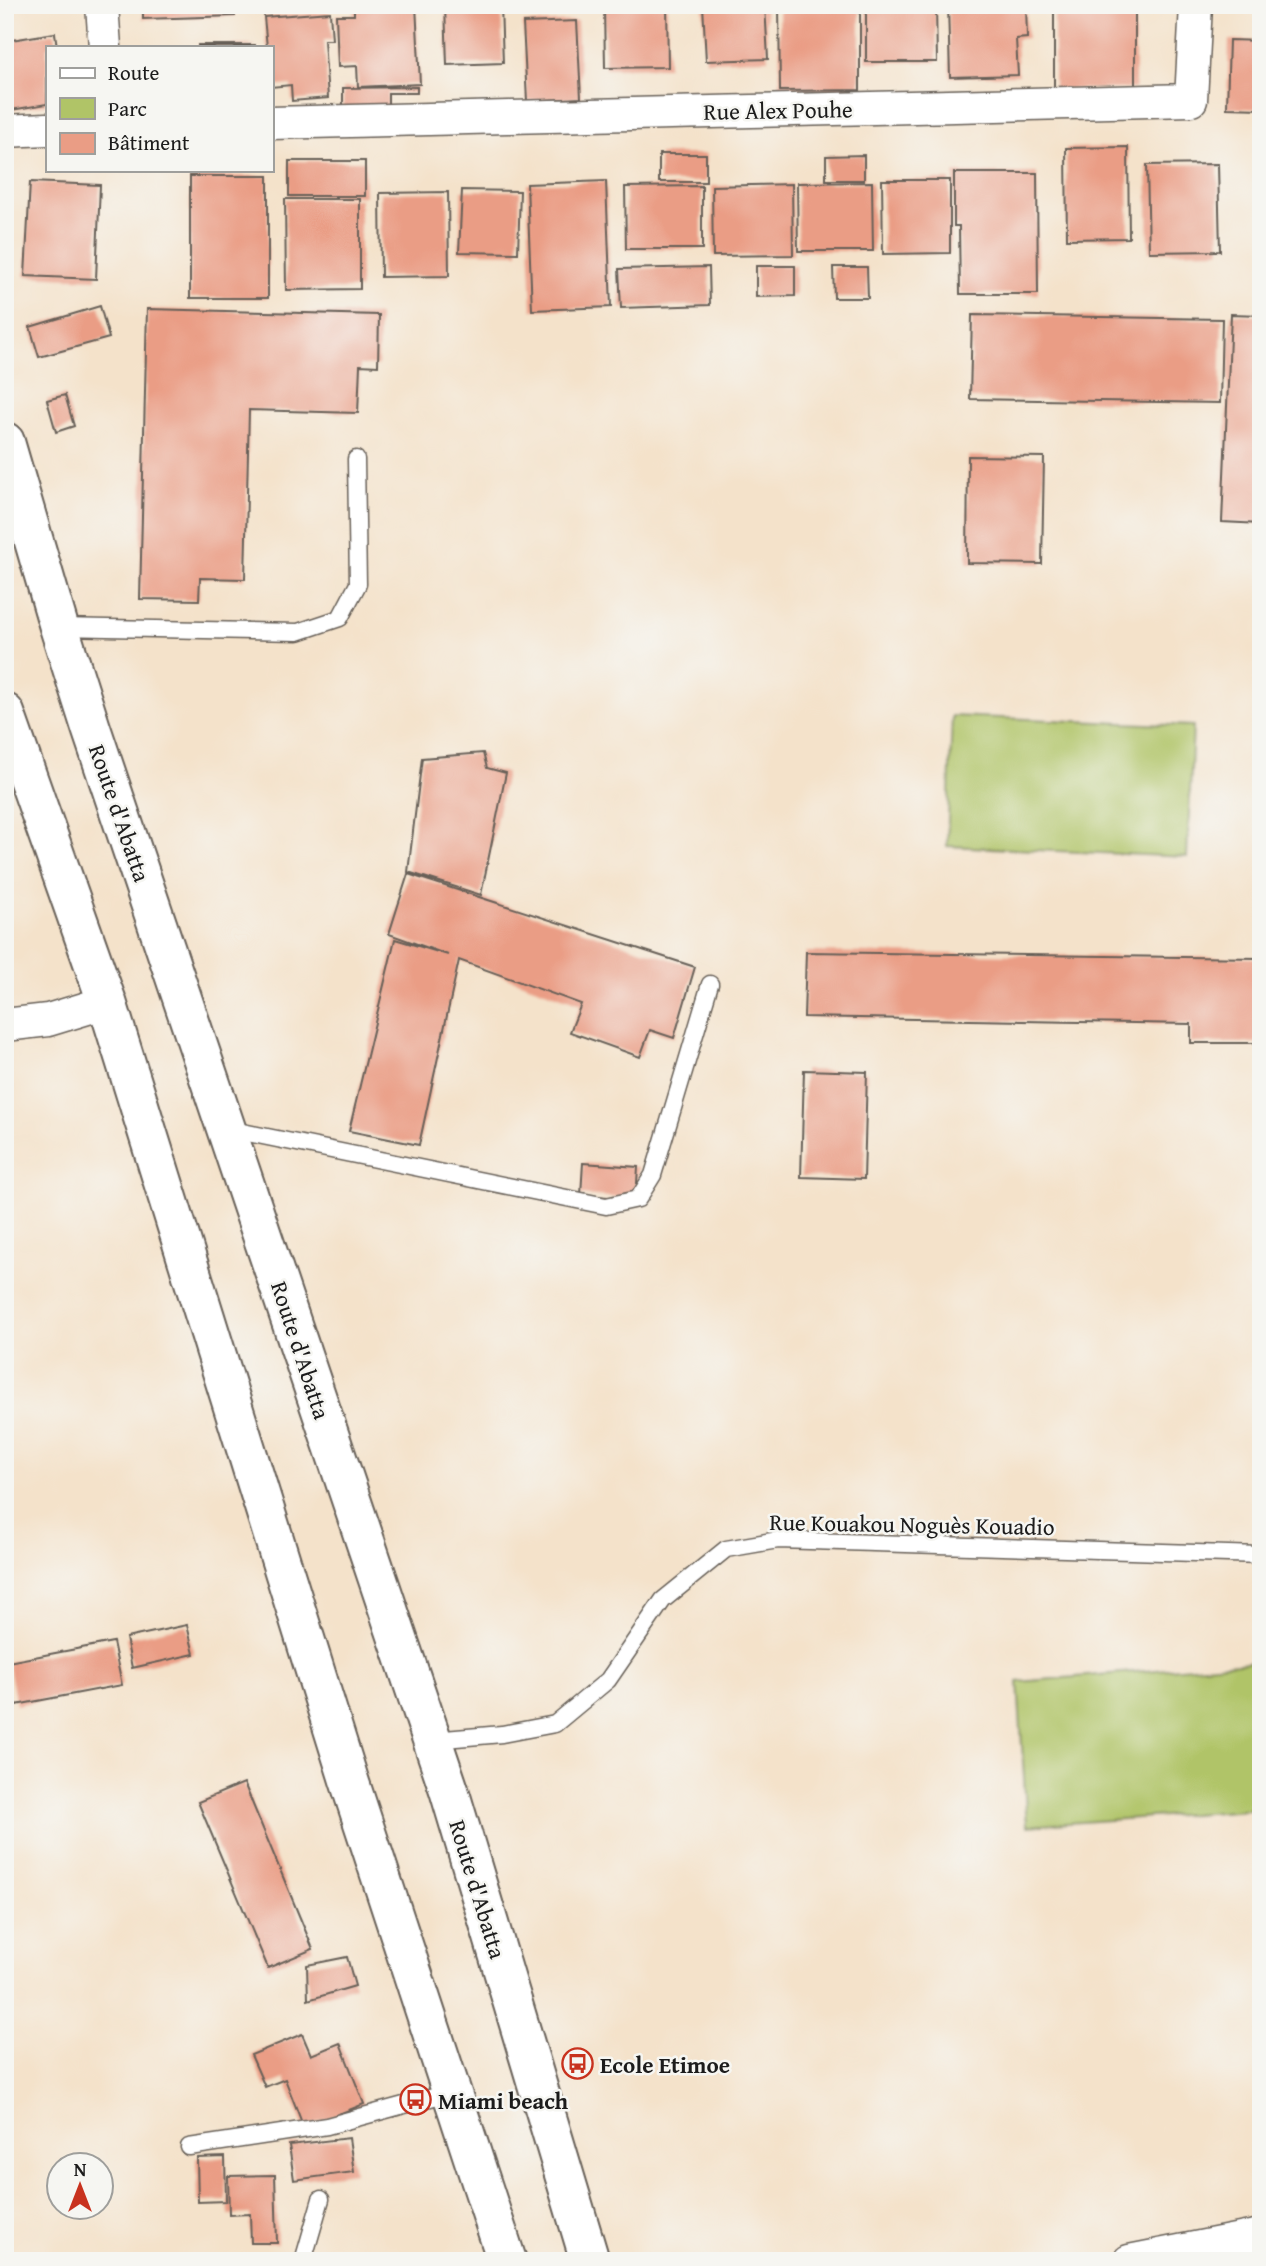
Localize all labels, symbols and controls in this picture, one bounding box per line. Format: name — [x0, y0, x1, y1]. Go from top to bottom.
legend — [46, 46, 273, 172]
text: Route — [108, 57, 160, 88]
street label: Rue Alex Pouhe — [703, 92, 853, 128]
text: Parc — [108, 93, 147, 124]
text: Bâtiment — [108, 127, 190, 158]
street label: Route d'Abatta — [81, 740, 159, 886]
street label: Route d'Abatta — [263, 1277, 339, 1423]
street label: Rue Kouakou Noguès Kouadio — [769, 1505, 1055, 1543]
street label: Route d'Abatta — [441, 1816, 515, 1963]
bus stop icon: Ecole Etimoe — [560, 2047, 594, 2081]
place label: Ecole Etimoe — [600, 2048, 730, 2081]
bus stop icon: Miami beach — [398, 2083, 432, 2117]
place label: Miami beach — [438, 2084, 569, 2117]
north arrow — [46, 2150, 116, 2220]
text: N — [74, 2155, 87, 2183]

